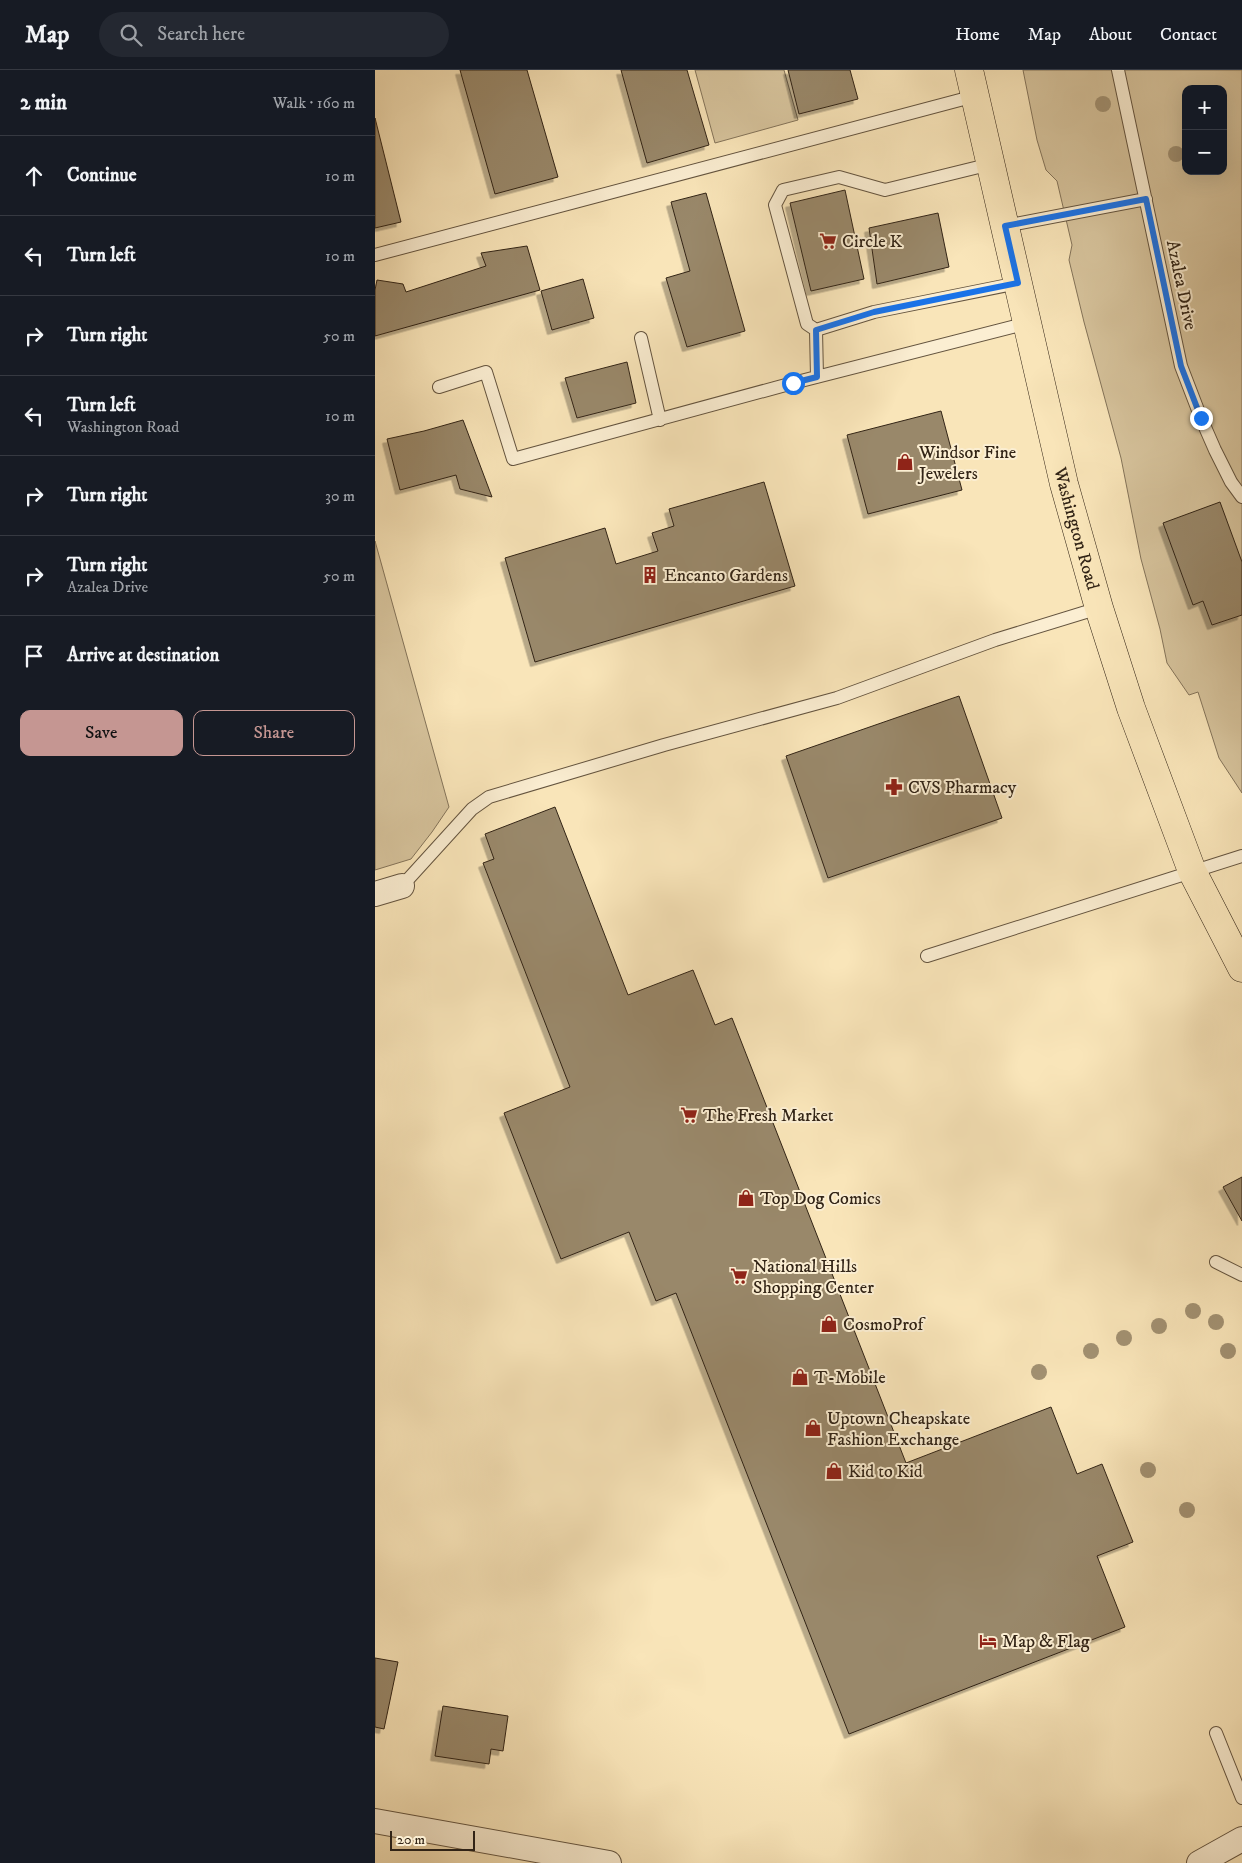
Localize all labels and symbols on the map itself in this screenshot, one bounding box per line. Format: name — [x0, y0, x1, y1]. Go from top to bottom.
supermarket icon: Circle K — [818, 231, 838, 251]
place label: Circle K — [842, 231, 903, 253]
street label: Azalea Drive — [1161, 238, 1201, 332]
route start — [782, 372, 805, 395]
route end — [1190, 407, 1213, 430]
place label: Windsor Fine Jewelers — [917, 442, 1016, 485]
shop icon: Windsor Fine Jewelers — [895, 452, 915, 472]
street label: Washington Road — [1048, 464, 1103, 593]
building icon: Encanto Gardens — [640, 565, 660, 585]
place label: Encanto Gardens — [664, 565, 788, 587]
pharmacy icon: CVS Pharmacy — [884, 777, 904, 797]
place label: CVS Pharmacy — [908, 777, 1017, 799]
supermarket icon: The Fresh Market — [679, 1105, 699, 1125]
place label: The Fresh Market — [703, 1105, 834, 1127]
shop icon: Top Dog Comics — [736, 1188, 756, 1208]
place label: Top Dog Comics — [760, 1188, 881, 1210]
place label: National Hills Shopping Center — [753, 1256, 874, 1299]
supermarket icon: National Hills Shopping Center — [729, 1266, 749, 1286]
shop icon: CosmoProf — [819, 1314, 839, 1334]
place label: CosmoProf — [843, 1314, 927, 1336]
shop icon: T-Mobile — [790, 1367, 810, 1387]
place label: T-Mobile — [814, 1367, 886, 1389]
place label: Uptown Cheapskate Fashion Exchange — [827, 1408, 970, 1451]
shop icon: Uptown Cheapskate Fashion Exchange — [803, 1418, 823, 1438]
shop icon: Kid to Kid — [824, 1461, 844, 1481]
place label: Kid to Kid — [848, 1461, 923, 1483]
hotel icon: Map & Flag — [978, 1631, 998, 1651]
place label: Map & Flag — [1002, 1631, 1090, 1653]
scale bar — [390, 1828, 475, 1851]

